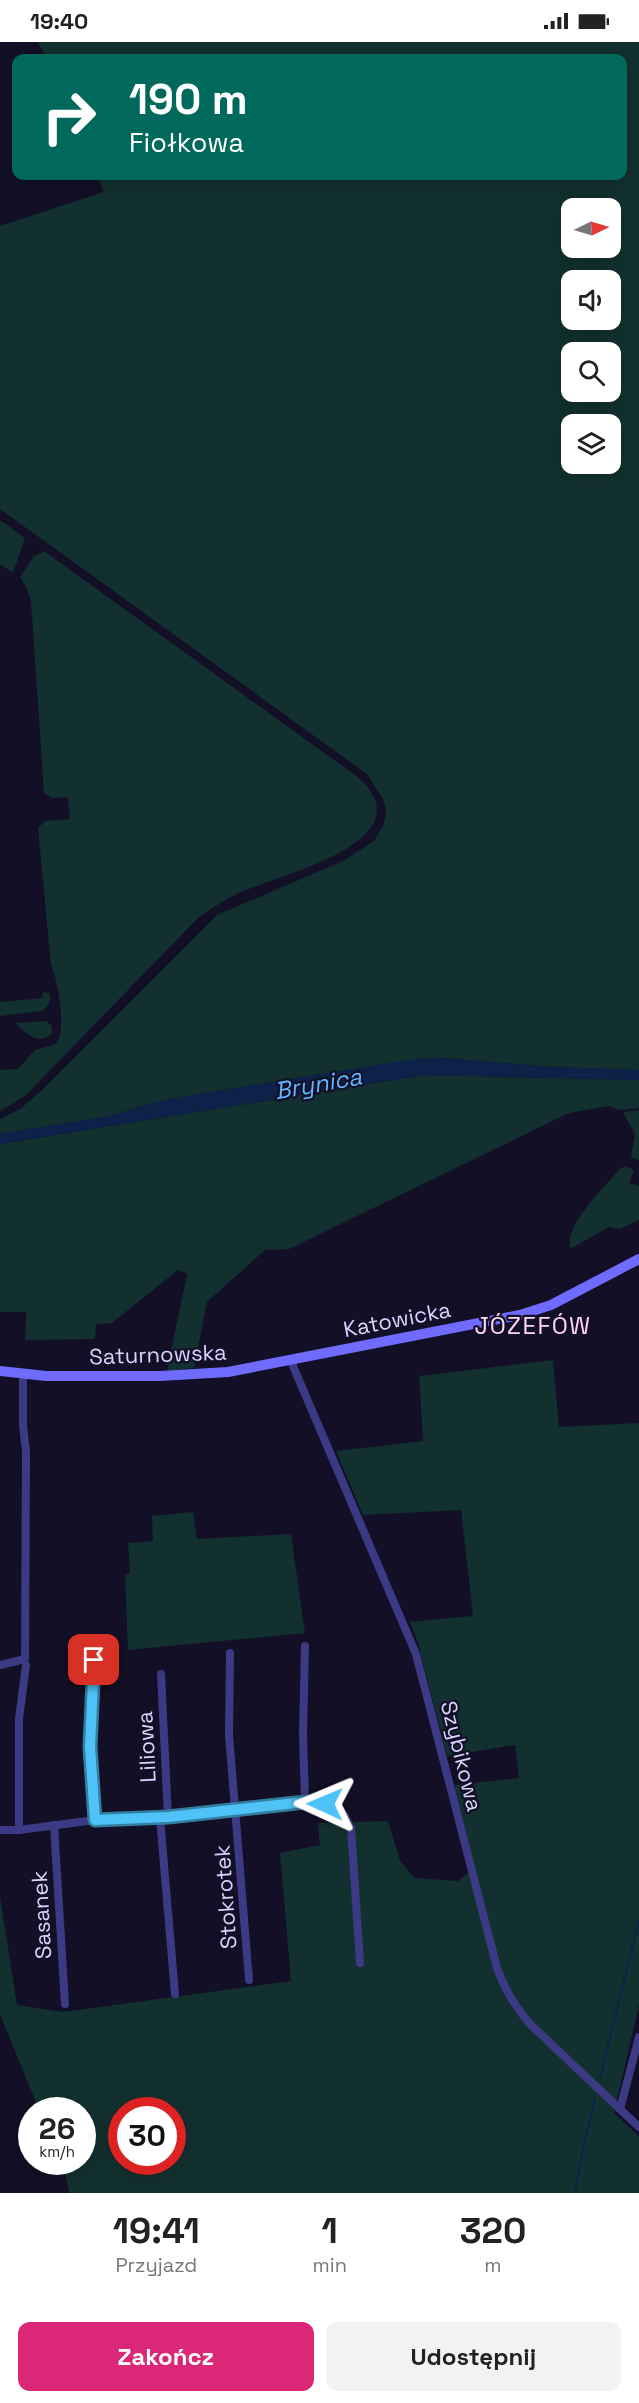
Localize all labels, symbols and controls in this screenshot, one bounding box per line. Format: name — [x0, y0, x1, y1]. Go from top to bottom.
text: 19:40 — [30, 7, 88, 35]
text: 190 m — [129, 73, 248, 126]
icon: right — [30, 78, 108, 156]
text: Fiołkowa — [129, 125, 244, 160]
north arrow — [561, 198, 621, 258]
map controls — [561, 198, 621, 474]
button: sound — [561, 270, 621, 330]
button: search — [561, 342, 621, 402]
button: layers — [561, 414, 621, 474]
water label: Brynica — [272, 1061, 364, 1106]
street label: Katowicka — [341, 1295, 453, 1343]
district label: JÓZEFÓW — [474, 1310, 592, 1341]
street label: Saturnowska — [89, 1338, 228, 1370]
pin — [68, 1634, 119, 1685]
icon: arrive — [77, 1643, 110, 1676]
street label: Szybikowa — [435, 1698, 489, 1814]
street label: Liliowa — [130, 1710, 162, 1784]
position arrow — [293, 1772, 357, 1836]
street label: Stokrotek — [207, 1844, 243, 1950]
street label: Sasanek — [25, 1870, 57, 1960]
speed limit sign: 30 — [108, 2097, 186, 2175]
text: 26 — [39, 2109, 75, 2148]
text: km/h — [39, 2142, 75, 2161]
text: 19:41 — [113, 2208, 200, 2254]
text: 1 — [322, 2208, 338, 2254]
text: 320 — [460, 2208, 526, 2254]
text: Przyjazd — [115, 2252, 197, 2278]
text: min — [313, 2252, 347, 2278]
text: m — [484, 2252, 502, 2278]
button: Zakończ — [18, 2322, 314, 2391]
button: Udostępnij — [326, 2322, 621, 2391]

